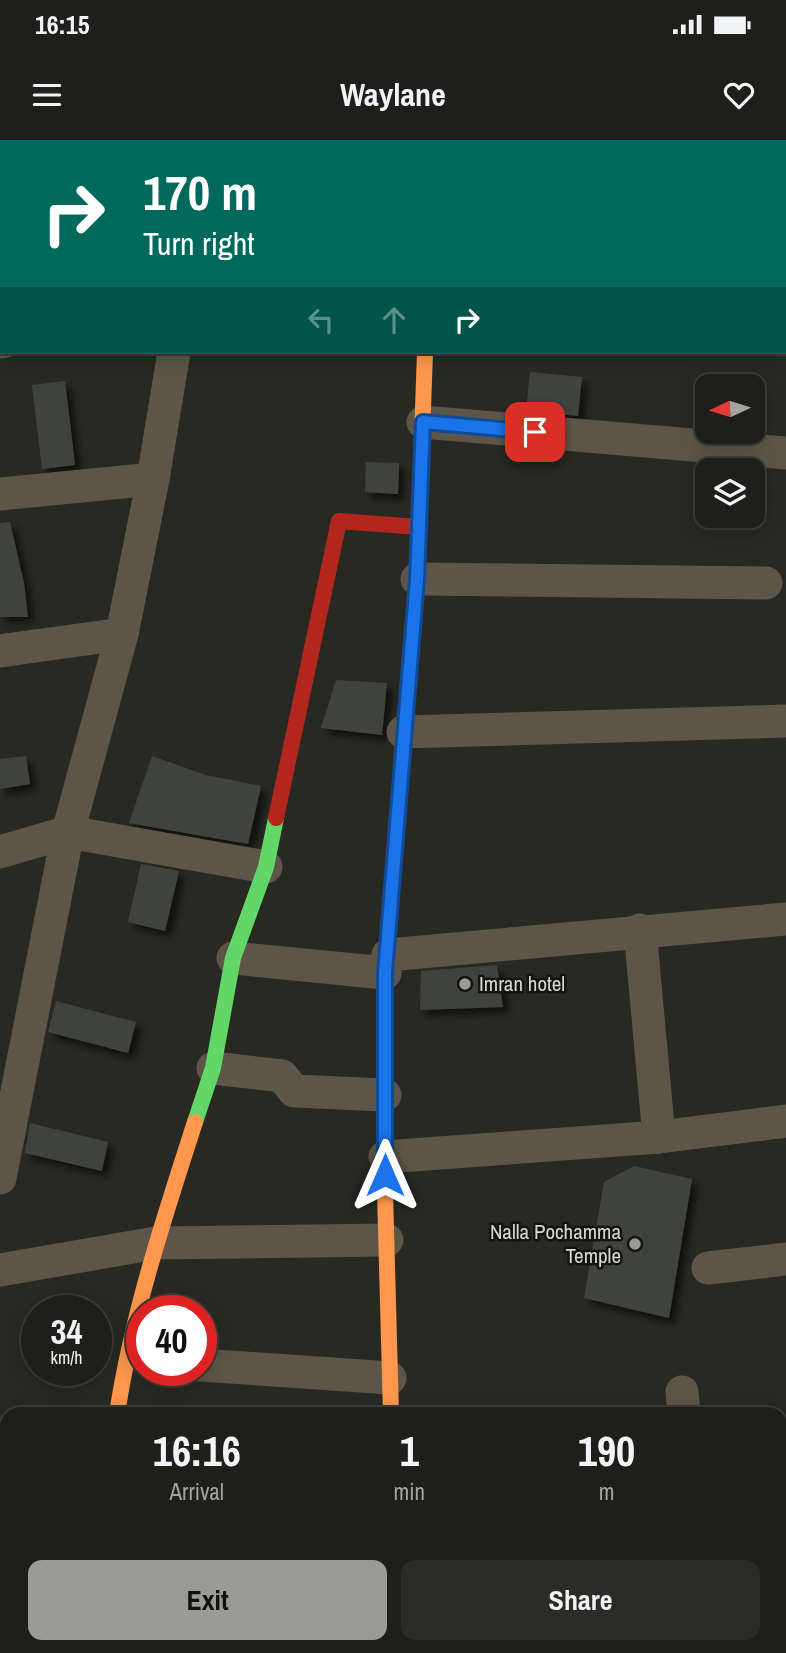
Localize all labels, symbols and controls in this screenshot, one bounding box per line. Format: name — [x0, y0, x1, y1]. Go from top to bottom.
text: 16:15 — [35, 7, 90, 42]
text: Waylane — [340, 73, 446, 116]
icon: menu — [28, 76, 66, 114]
icon: heart — [720, 76, 758, 114]
text: 170 m — [143, 159, 257, 225]
icon: right — [28, 168, 119, 259]
text: Turn right — [143, 222, 255, 265]
icon: left — [302, 301, 340, 339]
icon: ahead — [375, 301, 413, 339]
icon: right — [448, 301, 486, 339]
north arrow — [695, 374, 765, 444]
map controls — [695, 374, 765, 528]
pin — [505, 402, 565, 462]
icon: arrive — [516, 413, 554, 451]
button: layers — [695, 458, 765, 528]
place label: Imran hotel — [479, 969, 565, 998]
marker: Imran hotel — [457, 976, 473, 992]
position arrow — [348, 1138, 422, 1212]
place label: Nalla Pochamma Temple — [490, 1217, 621, 1270]
marker: Nalla Pochamma Temple — [627, 1236, 643, 1252]
speed limit sign: 40 — [126, 1295, 217, 1386]
text: 34 — [51, 1308, 82, 1355]
text: km/h — [51, 1345, 83, 1370]
text: 16:16 — [153, 1423, 241, 1479]
text: 1 — [400, 1423, 419, 1479]
text: 190 — [578, 1423, 635, 1479]
text: Arrival — [170, 1476, 224, 1507]
text: min — [394, 1476, 425, 1507]
text: m — [599, 1476, 614, 1507]
button: Exit — [28, 1560, 387, 1640]
button: Share — [401, 1560, 760, 1640]

